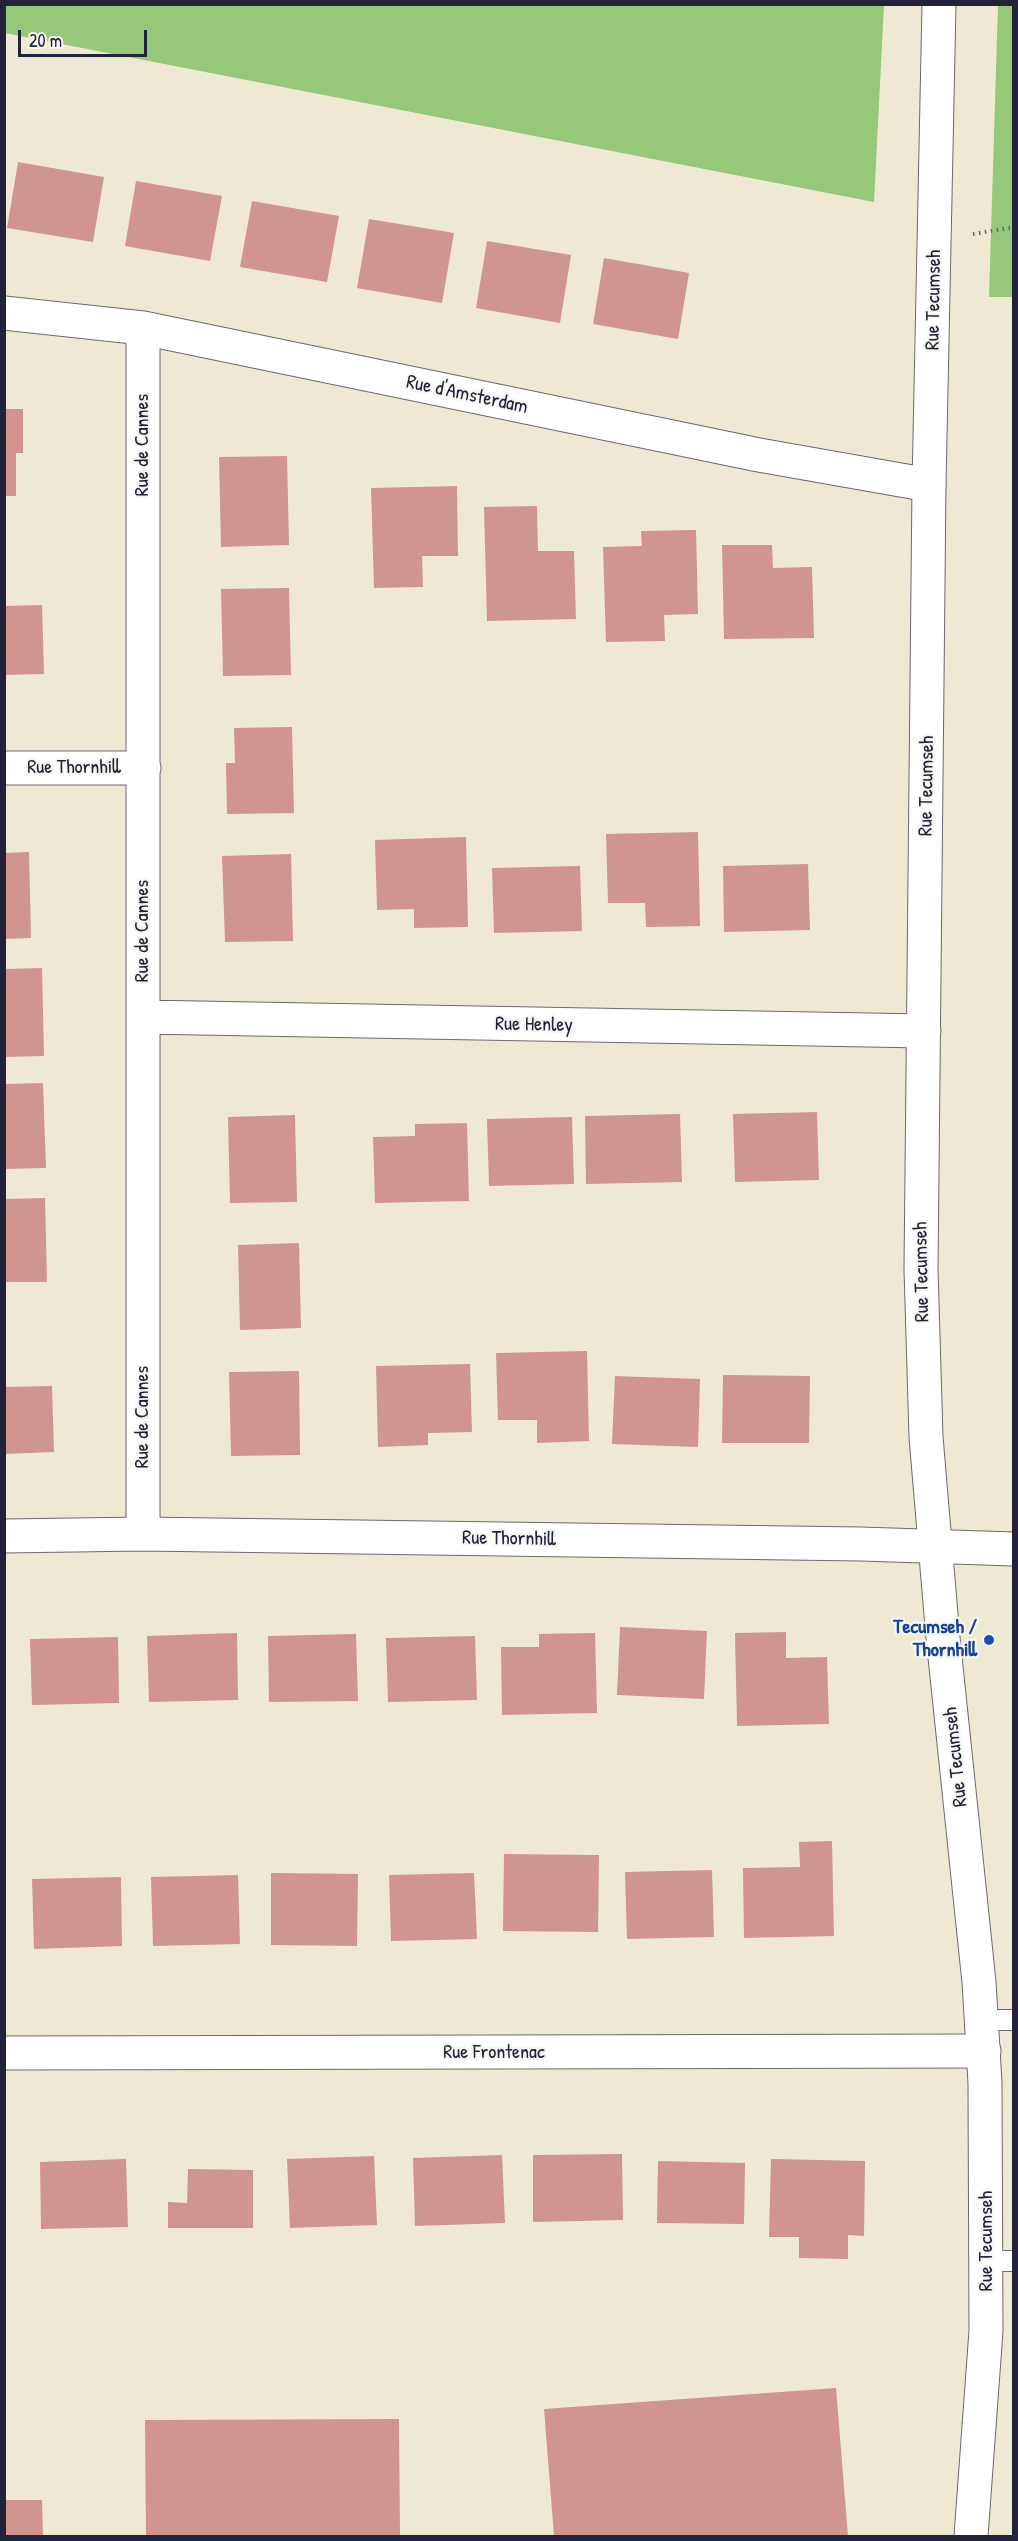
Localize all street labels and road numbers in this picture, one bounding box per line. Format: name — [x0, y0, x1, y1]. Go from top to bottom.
street label: Rue Tecumseh — [921, 250, 947, 350]
street label: Rue d'Amsterdam — [404, 370, 530, 420]
street label: Rue de Cannes — [131, 394, 155, 496]
street label: Rue Tecumseh — [914, 736, 940, 836]
street label: Rue Thornhill — [27, 756, 121, 780]
street label: Rue de Cannes — [131, 880, 155, 982]
street label: Rue Henley — [495, 1012, 573, 1038]
street label: Rue Tecumseh — [909, 1222, 935, 1322]
street label: Rue de Cannes — [131, 1366, 155, 1468]
street label: Rue Thornhill — [462, 1526, 556, 1552]
street label: Rue Tecumseh — [939, 1706, 973, 1808]
street label: Rue Frontenac — [443, 2041, 545, 2065]
street label: Rue Tecumseh — [975, 2191, 999, 2291]

